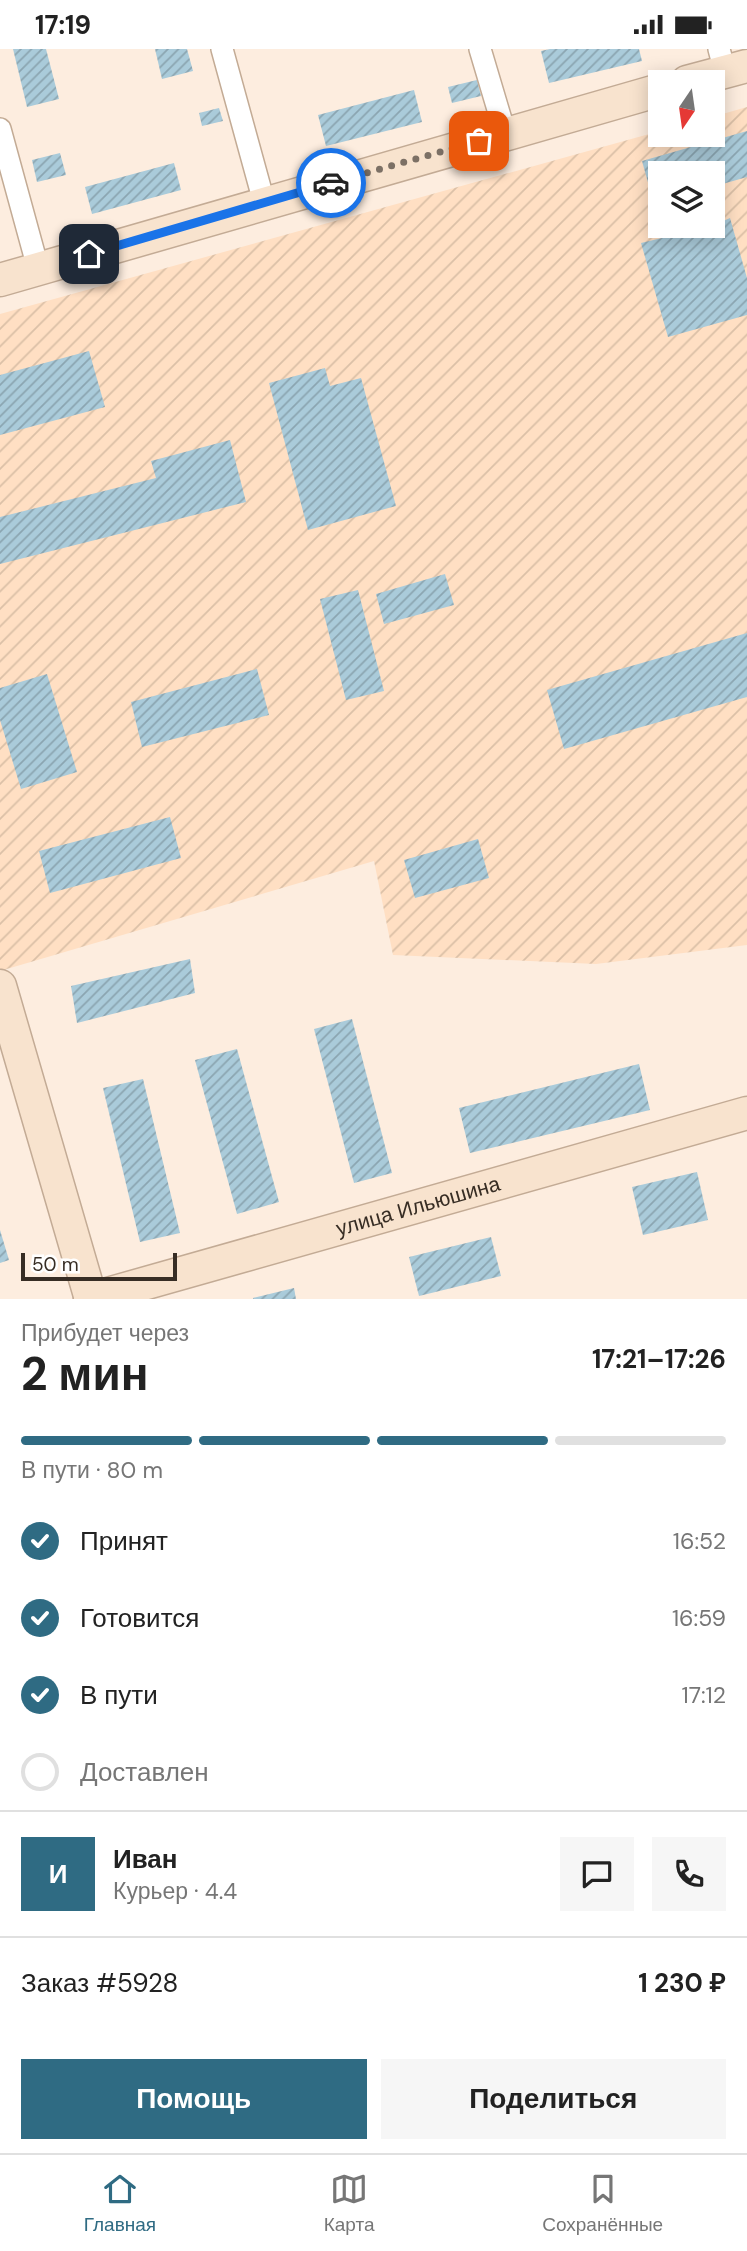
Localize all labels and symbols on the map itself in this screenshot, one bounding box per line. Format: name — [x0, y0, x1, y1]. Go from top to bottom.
north arrow — [648, 70, 724, 147]
pin — [449, 111, 509, 171]
courier — [296, 148, 366, 218]
pin — [59, 224, 119, 284]
street label: улица Ильюшина — [333, 1169, 504, 1243]
scale bar — [21, 1250, 177, 1282]

